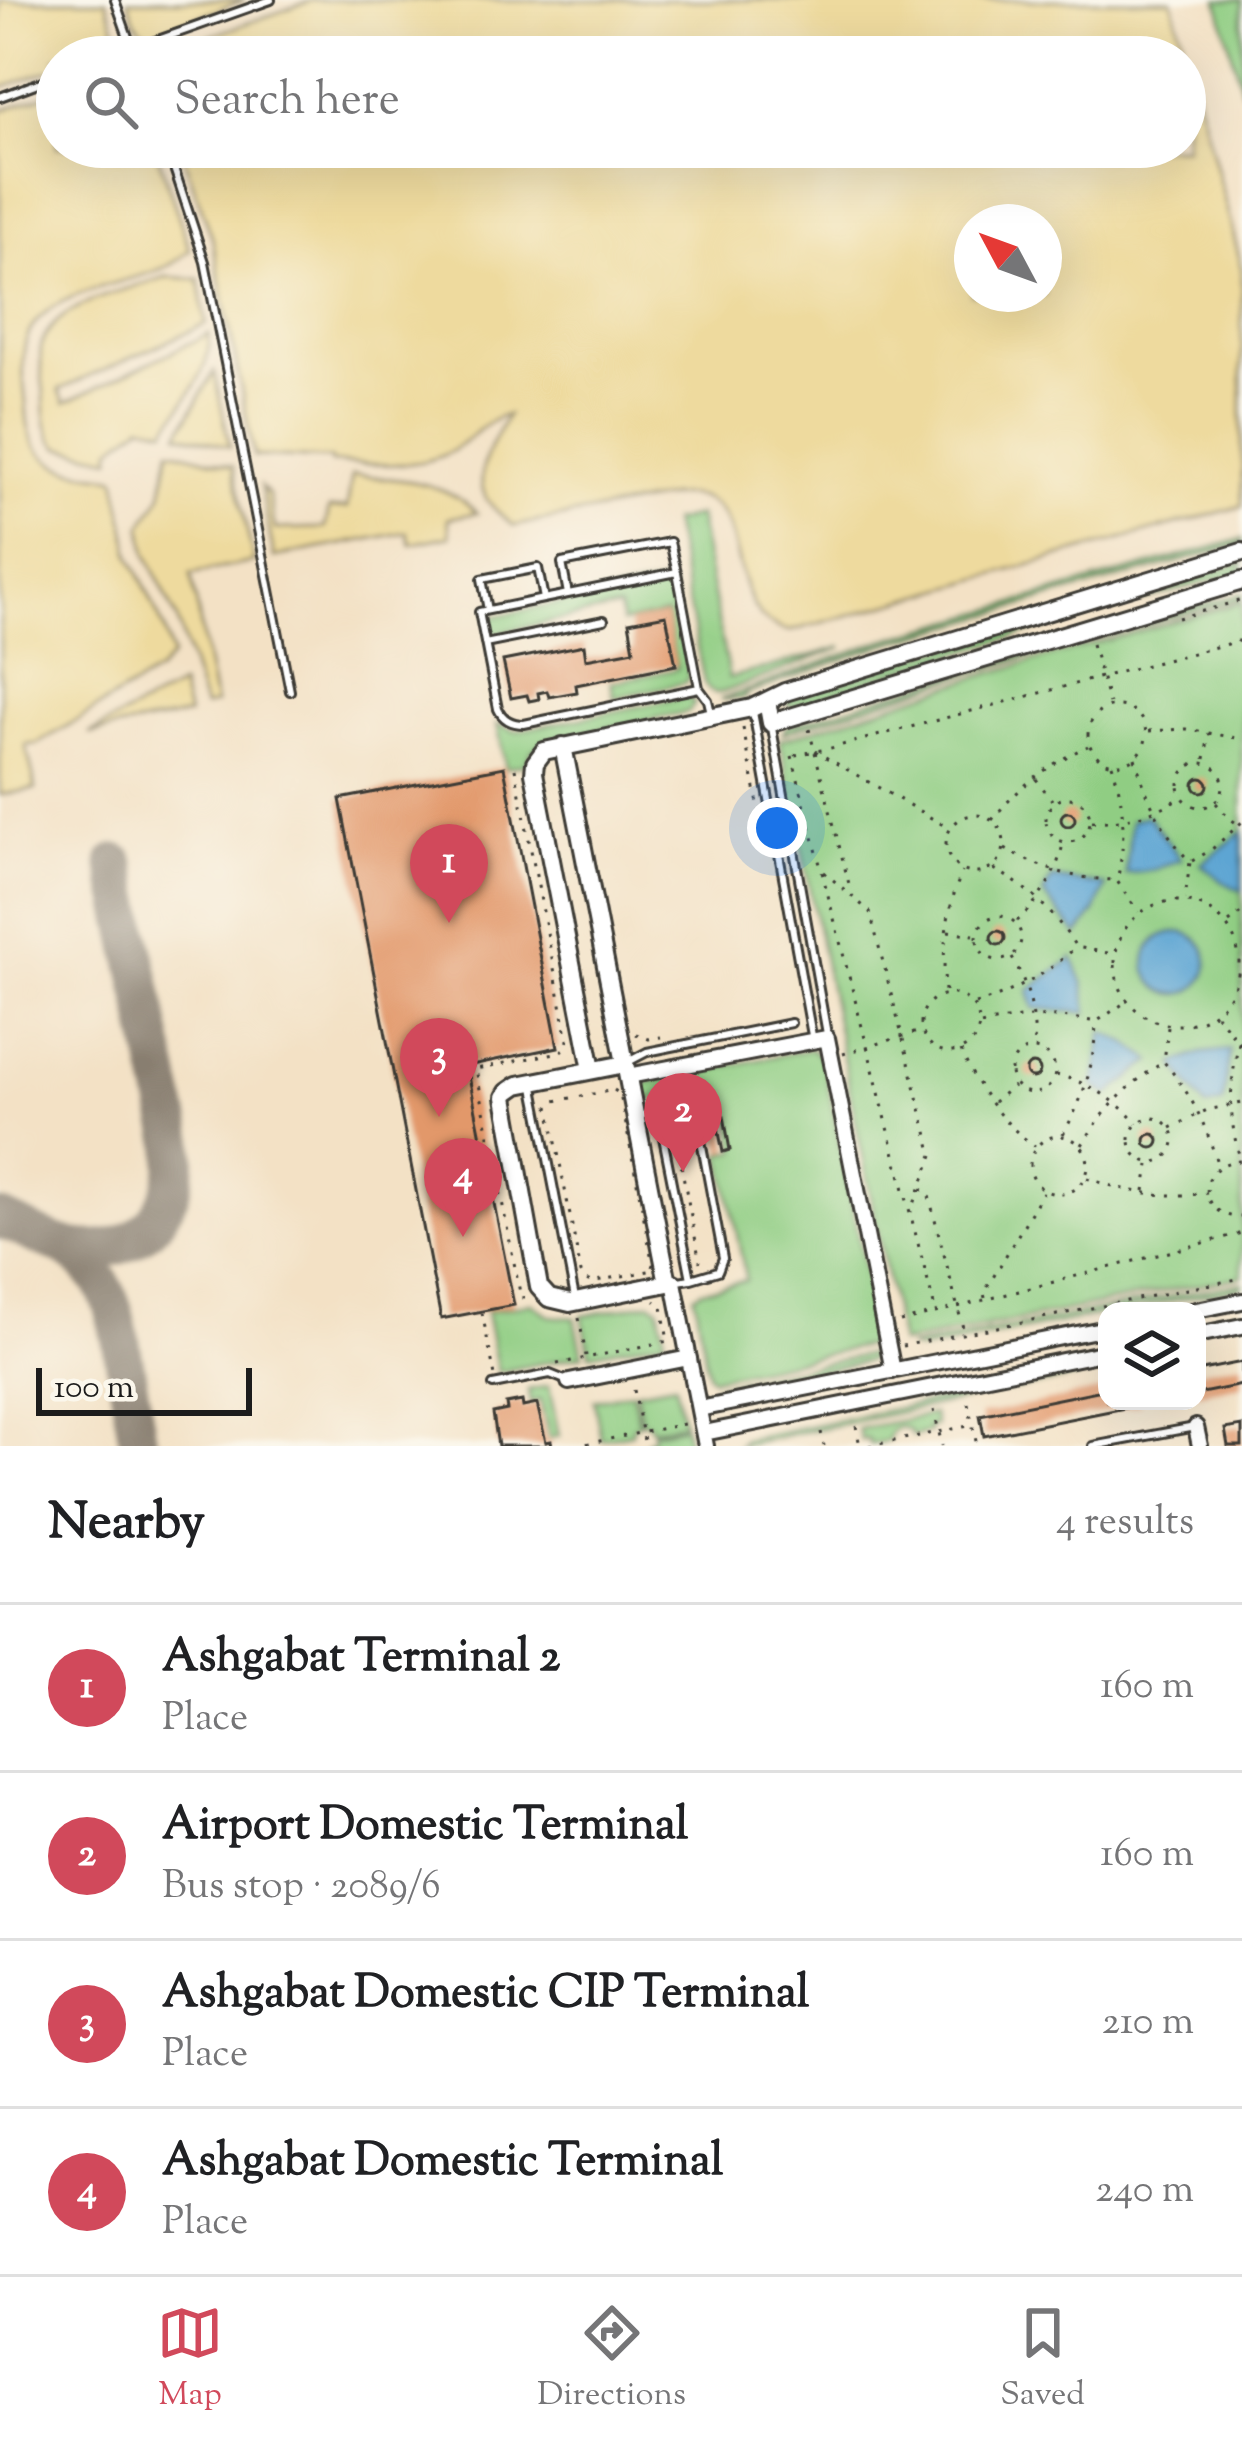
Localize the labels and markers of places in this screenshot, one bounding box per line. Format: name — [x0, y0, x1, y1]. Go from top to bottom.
pin: 1 — [410, 824, 488, 923]
pin: 3 — [400, 1018, 478, 1117]
pin: 2 — [644, 1073, 722, 1172]
pin: 4 — [424, 1138, 502, 1237]

